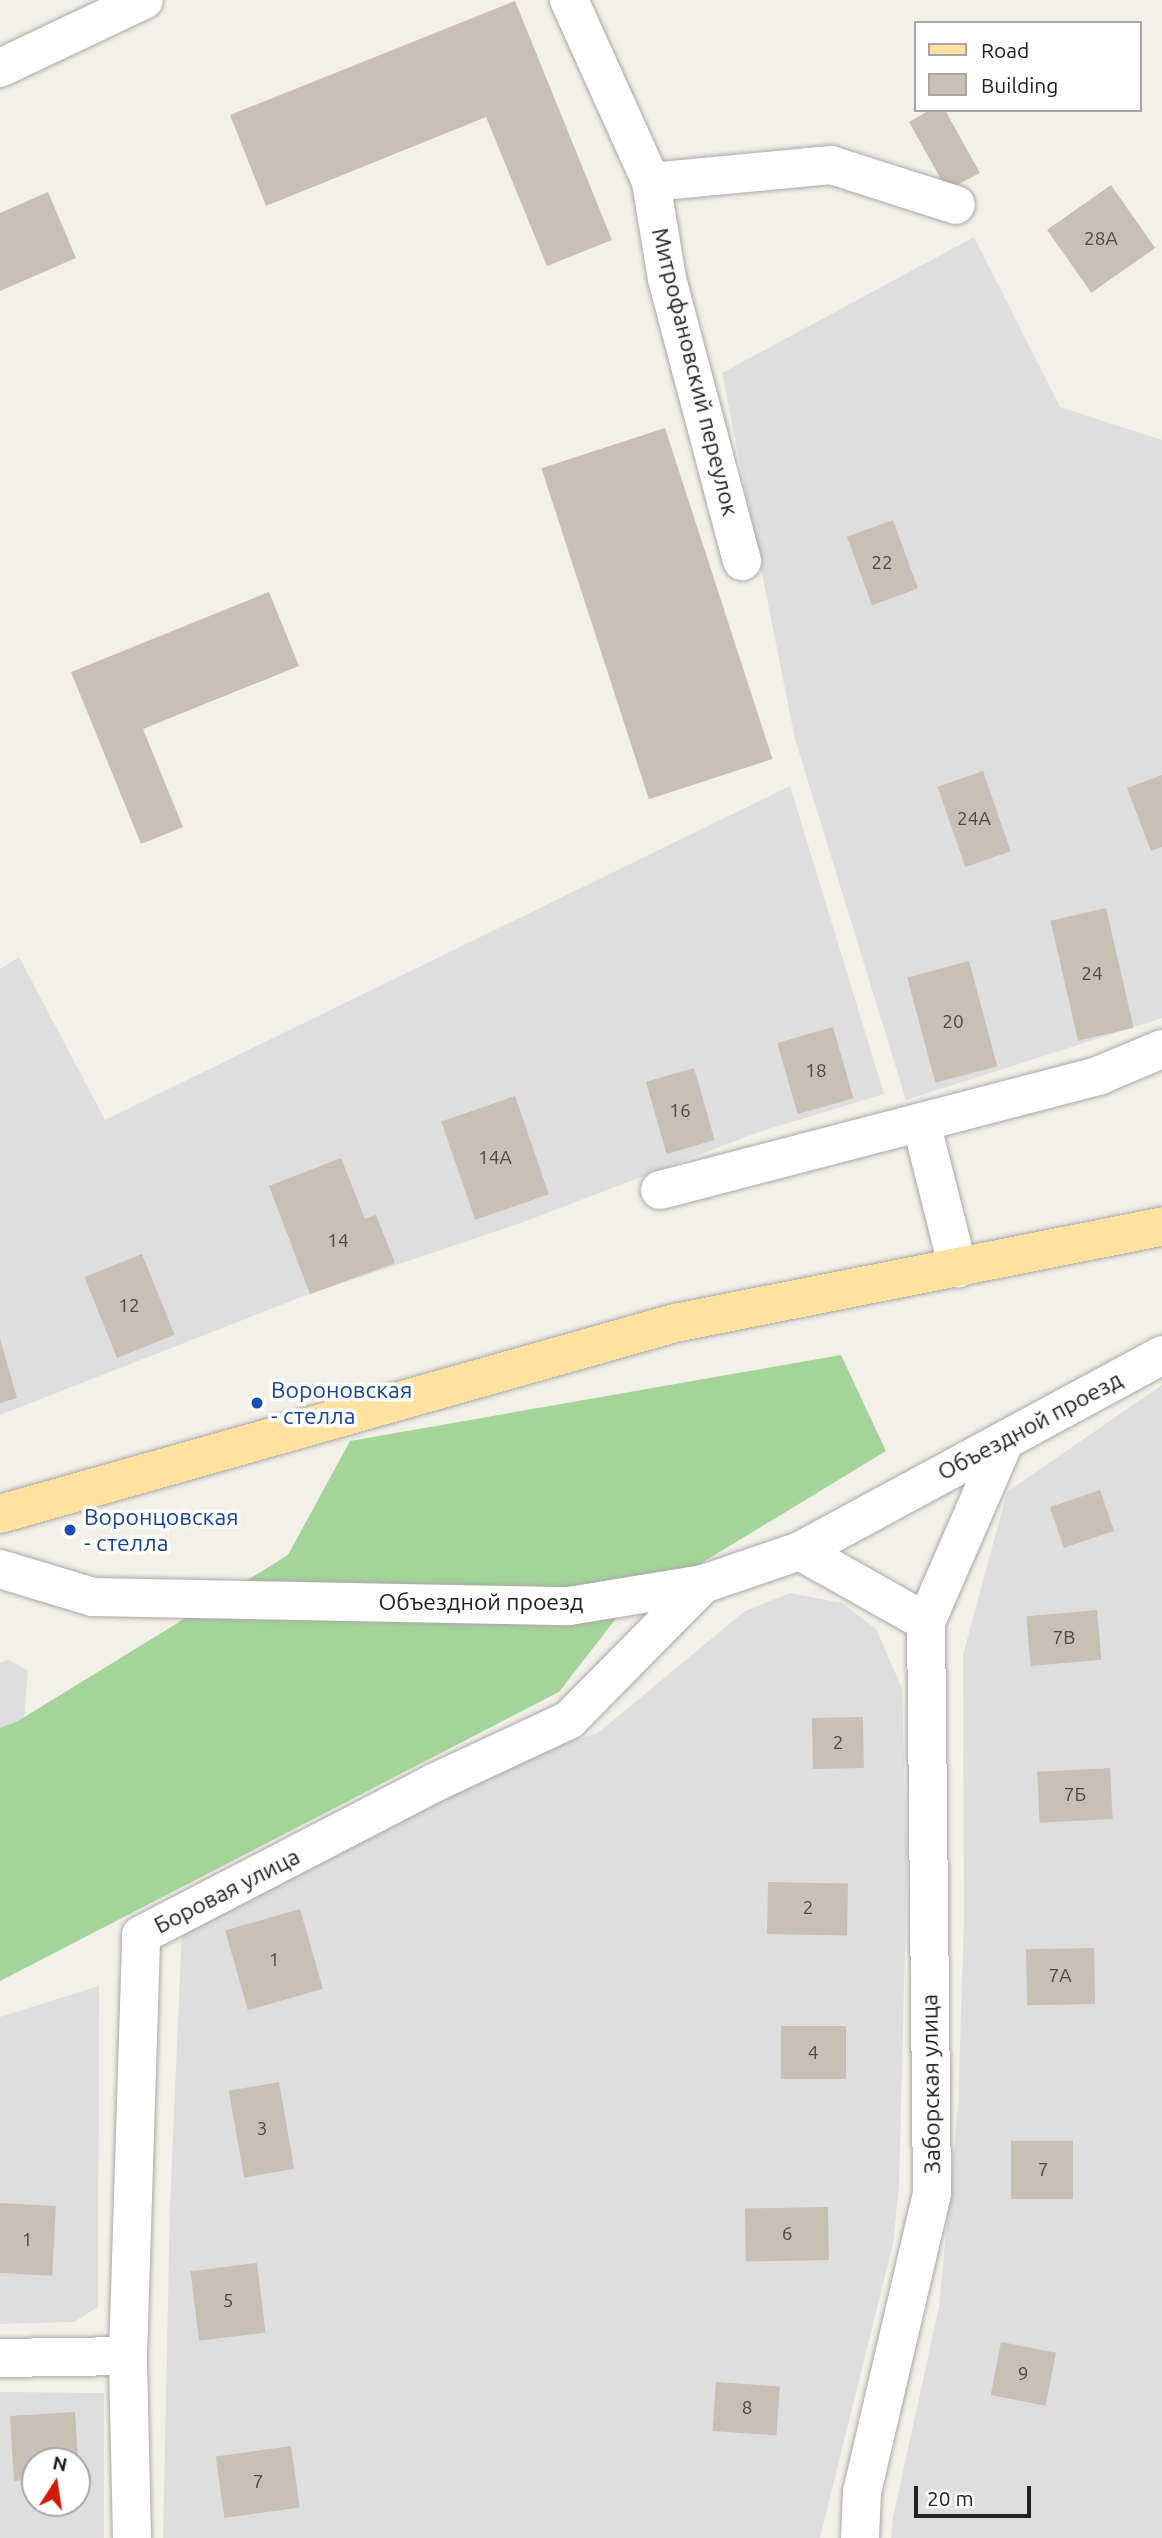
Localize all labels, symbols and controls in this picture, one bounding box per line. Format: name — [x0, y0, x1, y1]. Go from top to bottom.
legend — [914, 21, 1141, 112]
text: Road — [981, 38, 1029, 62]
text: Building — [981, 73, 1058, 97]
street label: Митрофановский переулок — [646, 225, 744, 519]
house number: 28А — [1084, 228, 1118, 250]
house number: 22 — [871, 552, 893, 574]
house number: 24А — [957, 808, 991, 830]
house number: 24 — [1081, 963, 1103, 985]
house number: 20 — [942, 1011, 964, 1033]
house number: 18 — [805, 1060, 827, 1082]
house number: 16 — [669, 1100, 691, 1122]
house number: 14А — [478, 1147, 512, 1169]
house number: 14 — [327, 1230, 349, 1252]
house number: 12 — [118, 1295, 140, 1317]
street label: Объездной проезд — [933, 1366, 1127, 1486]
place label: Вороновская - стелла — [271, 1376, 412, 1430]
marker: Вороновская - стелла — [249, 1395, 265, 1411]
place label: Воронцовская - стелла — [84, 1503, 239, 1557]
marker: Воронцовская - стелла — [62, 1522, 78, 1538]
street label: Объездной проезд — [378, 1588, 584, 1616]
house number: 7В — [1053, 1627, 1075, 1649]
house number: 2 — [833, 1732, 843, 1754]
house number: 7Б — [1064, 1784, 1086, 1806]
street label: Боровая улица — [150, 1842, 304, 1940]
house number: 2 — [803, 1897, 813, 1919]
house number: 1 — [269, 1949, 279, 1971]
house number: 7А — [1048, 1965, 1072, 1987]
street label: Заборская улица — [916, 1994, 946, 2174]
house number: 4 — [808, 2042, 818, 2064]
house number: 3 — [257, 2118, 267, 2140]
house number: 7 — [1038, 2159, 1048, 2181]
house number: 6 — [782, 2223, 792, 2245]
house number: 1 — [22, 2229, 32, 2251]
house number: 5 — [223, 2290, 233, 2312]
house number: 9 — [1018, 2363, 1028, 2385]
house number: 8 — [742, 2397, 752, 2419]
north arrow — [21, 2447, 91, 2517]
text: N — [51, 2451, 69, 2476]
house number: 7 — [253, 2471, 263, 2493]
scale bar — [917, 2472, 1034, 2516]
text: 20 m — [927, 2486, 974, 2510]

